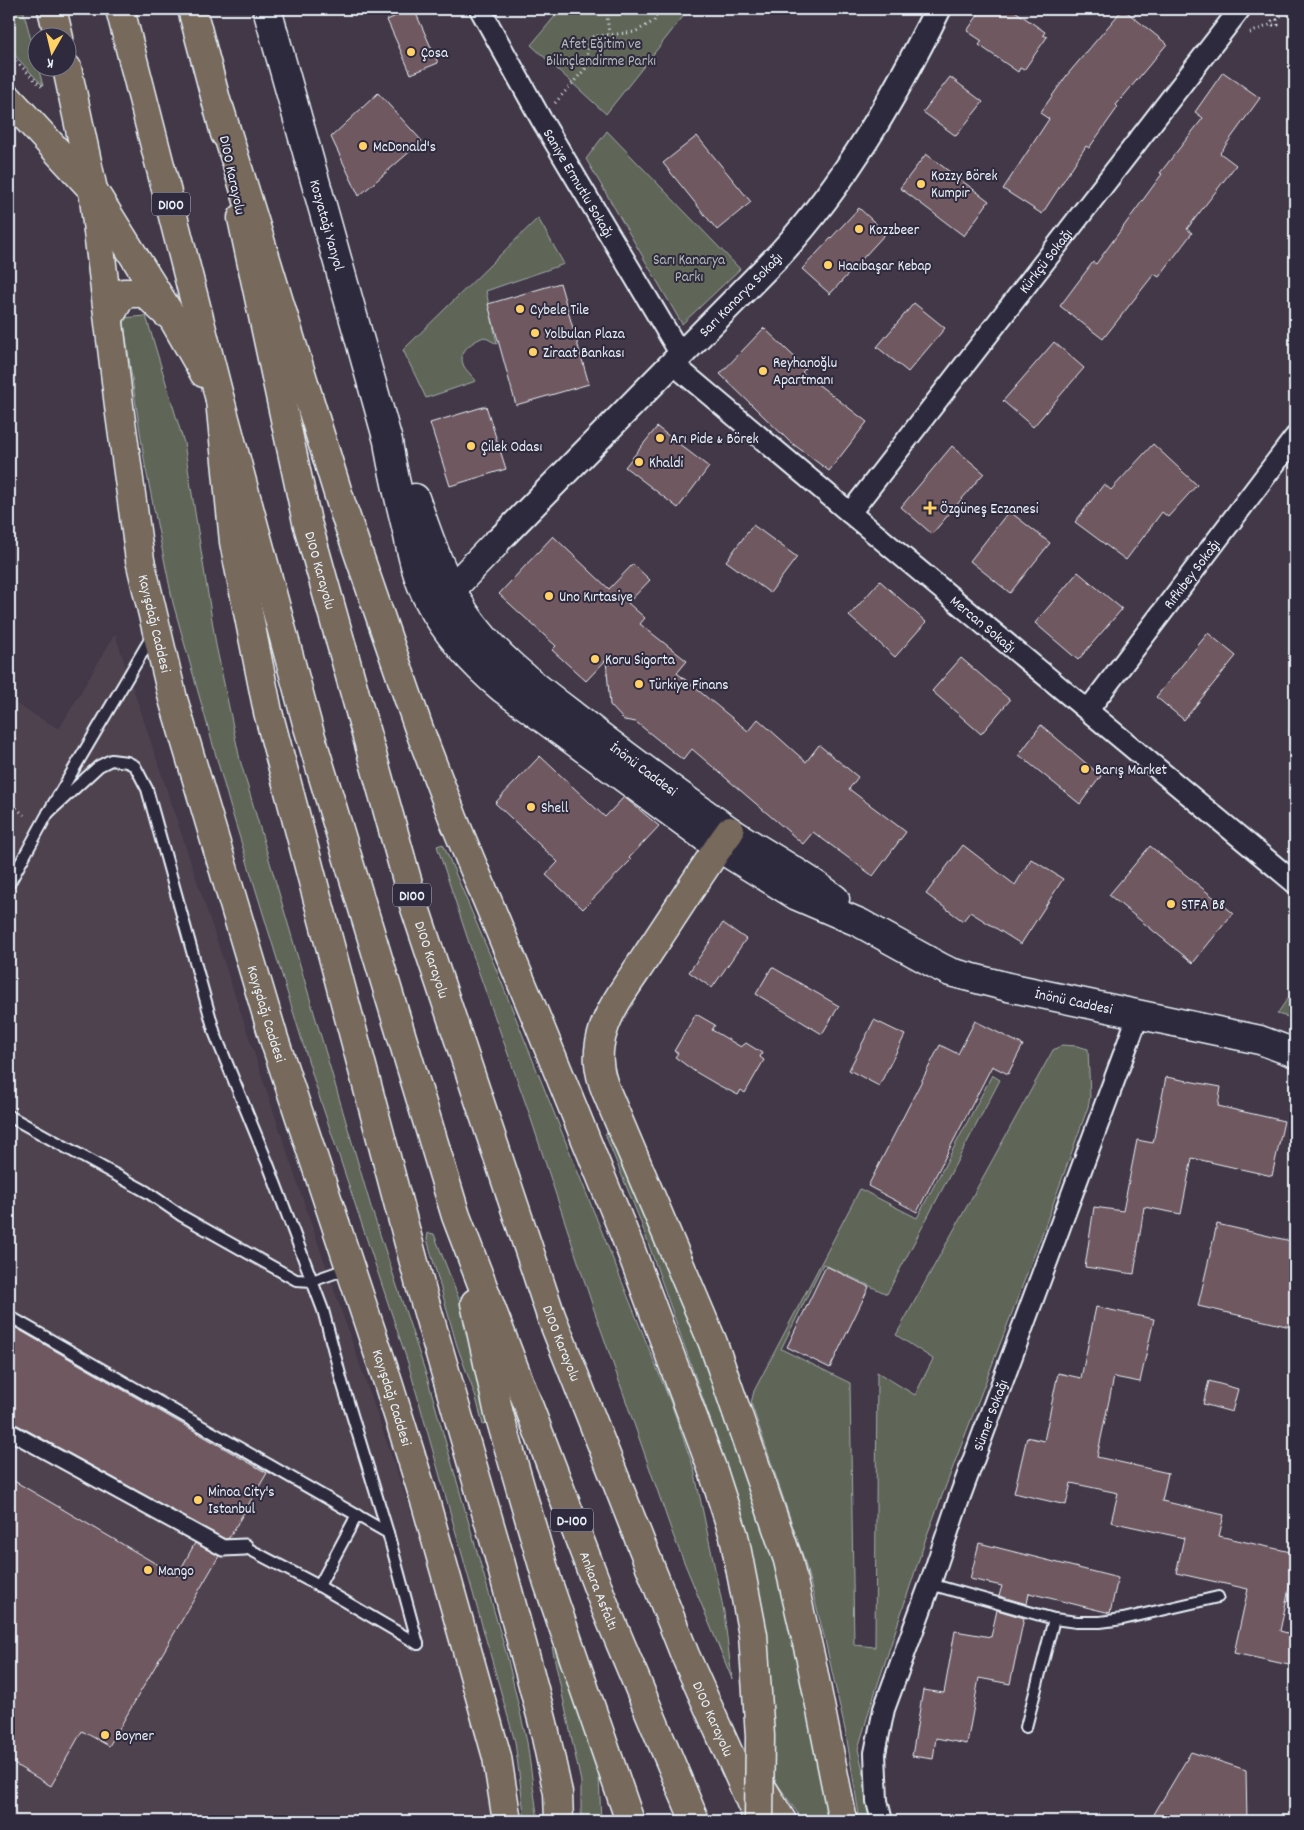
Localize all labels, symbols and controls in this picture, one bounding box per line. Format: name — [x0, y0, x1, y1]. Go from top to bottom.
north arrow — [28, 28, 78, 78]
park label: Afet Eğitim ve Bilinçlendirme Parkı — [546, 34, 656, 73]
place label: Çosa — [421, 43, 449, 65]
marker: Çosa — [405, 46, 417, 58]
text: K — [45, 52, 55, 73]
street label: Saniye Ermutlu Sokağı — [536, 125, 618, 243]
street label: D100 Karayolu — [212, 134, 250, 217]
place label: McDonald's — [373, 137, 436, 159]
marker: McDonald's — [357, 140, 369, 152]
place label: Kozzy Börek Kumpir — [931, 166, 998, 205]
street label: Kozyatağı Yanyol — [302, 177, 349, 274]
marker: Kozzy Börek Kumpir — [915, 178, 927, 190]
road number: D100 — [152, 192, 190, 215]
place label: Kozzbeer — [869, 220, 920, 242]
marker: Kozzbeer — [853, 223, 865, 235]
street label: Kürkçü Sokağı — [1015, 225, 1079, 299]
street label: Sarı Kanarya Sokağı — [695, 248, 789, 343]
park label: Sarı Kanarya Parkı — [653, 250, 726, 289]
place label: Hacıbaşar Kebap — [838, 256, 932, 278]
marker: Hacıbaşar Kebap — [822, 259, 834, 271]
place label: Cybele Tile — [530, 300, 590, 322]
marker: Cybele Tile — [514, 303, 526, 315]
place label: Yolbulan Plaza — [545, 324, 626, 346]
marker: Yolbulan Plaza — [529, 327, 541, 339]
place label: Ziraat Bankası — [543, 343, 625, 365]
marker: Ziraat Bankası — [527, 346, 539, 358]
place label: Reyhanoğlu Apartmanı — [773, 353, 837, 392]
marker: Reyhanoğlu Apartmanı — [757, 365, 769, 377]
place label: Arı Pide & Börek — [670, 429, 759, 451]
marker: Arı Pide & Börek — [654, 432, 666, 444]
place label: Çilek Odası — [481, 437, 542, 459]
marker: Çilek Odası — [465, 440, 477, 452]
place label: Khaldi — [649, 453, 683, 475]
marker: Khaldi — [633, 456, 645, 468]
place label: Özgüneş Eczanesi — [940, 499, 1039, 521]
marker: Özgüneş Eczanesi — [924, 502, 936, 514]
street label: D100 Karayolu — [297, 529, 340, 612]
street label: Rıfkıbey Sokağı — [1159, 535, 1227, 615]
street label: Kayışdağı Caddesi — [131, 572, 175, 676]
place label: Uno Kırtasiye — [559, 587, 633, 609]
marker: Uno Kırtasiye — [543, 590, 555, 602]
street label: Mercan Sokağı — [944, 591, 1020, 660]
place label: Koru Sigorta — [605, 650, 676, 672]
marker: Koru Sigorta — [589, 653, 601, 665]
place label: Türkiye Finans — [649, 675, 729, 697]
marker: Türkiye Finans — [633, 678, 645, 690]
street label: İnönü Caddesi — [604, 738, 681, 803]
place label: Barış Market — [1095, 760, 1168, 782]
marker: Barış Market — [1079, 763, 1091, 775]
place label: Shell — [541, 798, 569, 820]
marker: Shell — [525, 801, 537, 813]
road number: D100 — [393, 884, 431, 906]
place label: STFA B8 — [1181, 895, 1225, 917]
marker: STFA B8 — [1165, 898, 1177, 910]
street label: D100 Karayolu — [407, 919, 453, 1002]
street label: Kayışdağı Caddesi — [240, 963, 290, 1066]
street label: İnönü Caddesi — [1033, 984, 1115, 1022]
street label: D100 Karayolu — [535, 1303, 585, 1385]
street label: Kayışdağı Caddesi — [365, 1347, 416, 1450]
street label: Sümer Sokağı — [969, 1377, 1015, 1455]
place label: Minoa City's Istanbul — [208, 1482, 275, 1521]
marker: Minoa City's Istanbul — [192, 1494, 204, 1506]
road number: D-100 — [551, 1508, 593, 1532]
street label: Ankara Asfaltı — [572, 1548, 623, 1634]
place label: Mango — [158, 1561, 194, 1583]
marker: Mango — [142, 1564, 154, 1576]
street label: D100 Karayolu — [685, 1678, 738, 1761]
place label: Boyner — [115, 1726, 154, 1748]
marker: Boyner — [99, 1729, 111, 1741]

